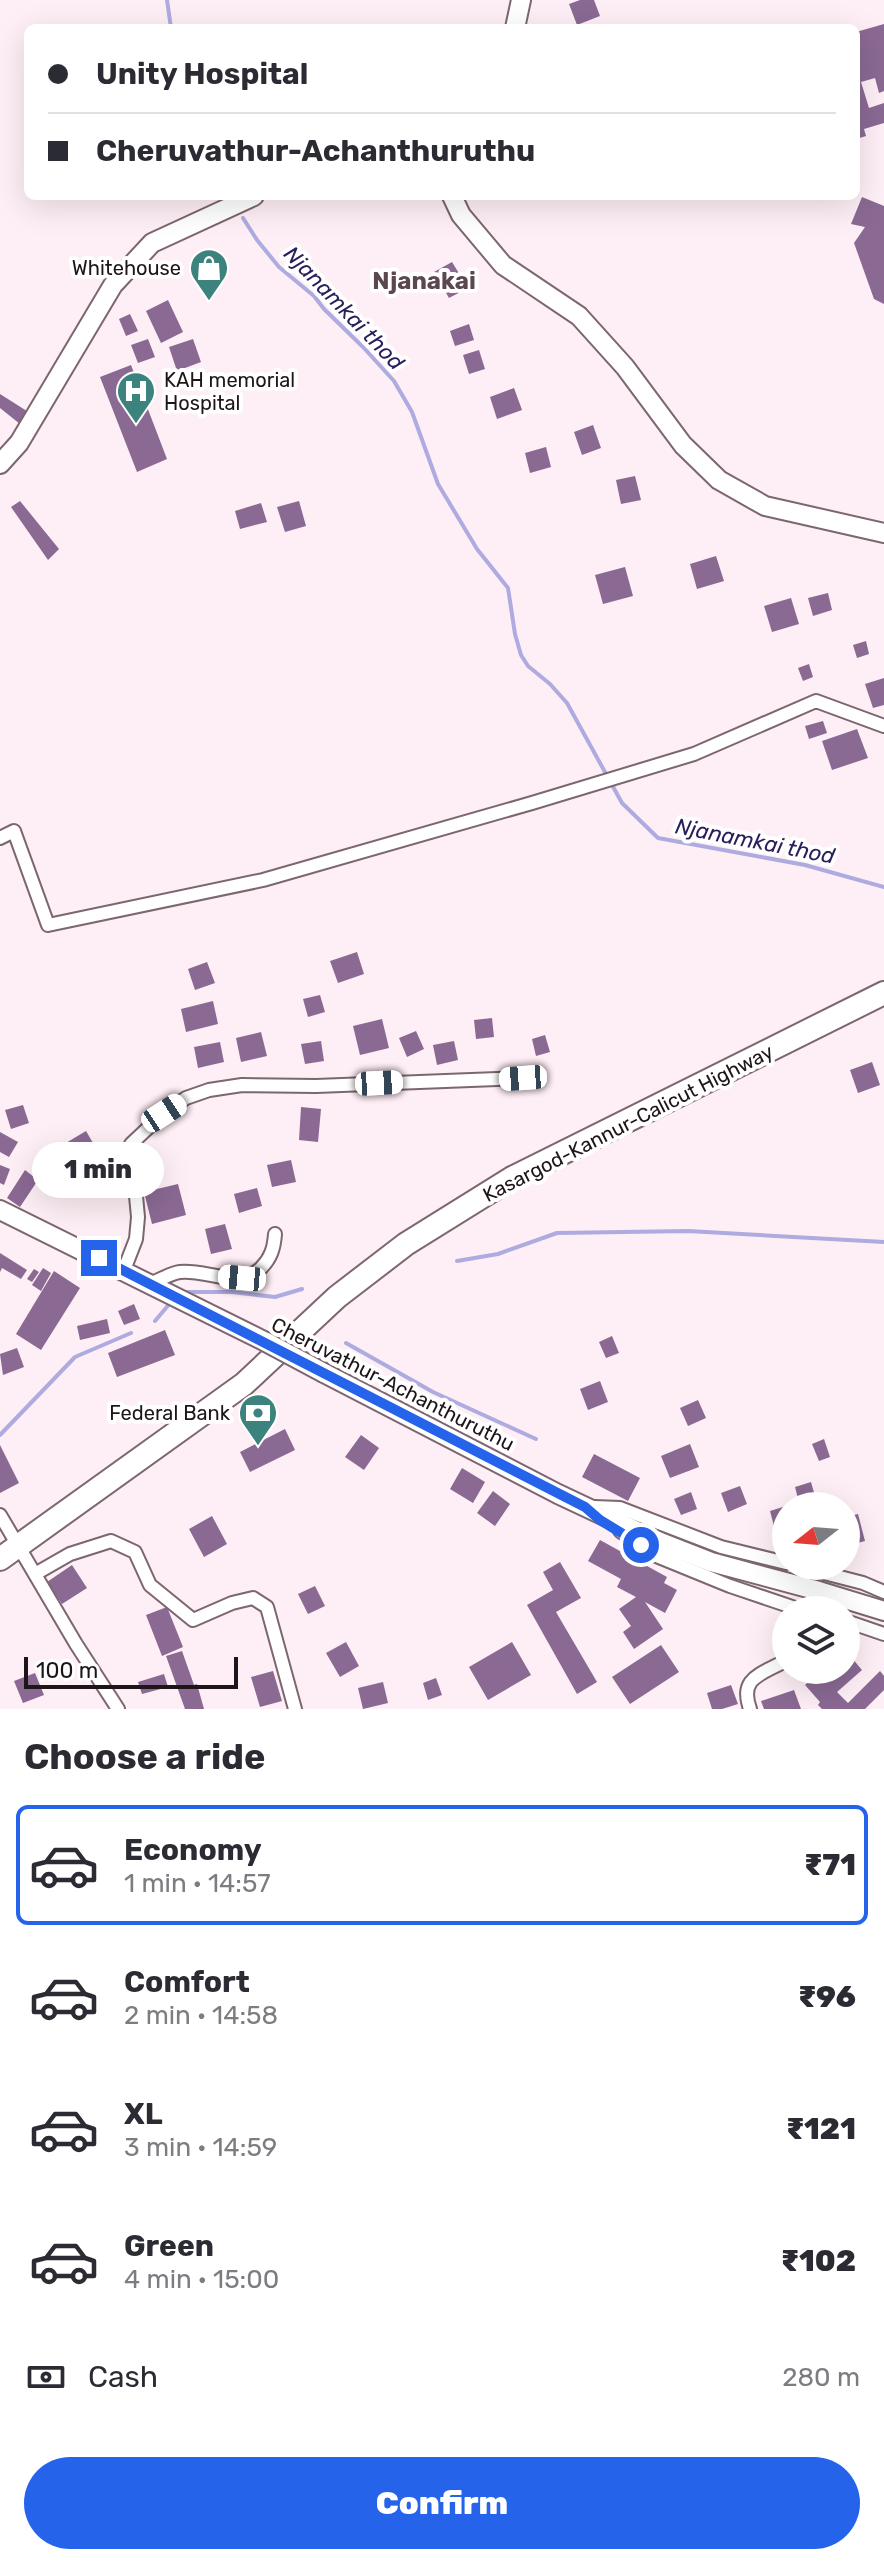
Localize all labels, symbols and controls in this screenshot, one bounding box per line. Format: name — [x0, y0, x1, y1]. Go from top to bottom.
text: Unity Hospital — [96, 56, 308, 92]
text: Cheruvathur-Achanthuruthu — [96, 133, 535, 169]
water label: Njanamkai thod — [278, 240, 411, 376]
shop icon: Whitehouse — [188, 247, 230, 302]
place label: Whitehouse — [72, 256, 181, 280]
district label: Njanakai — [372, 267, 476, 295]
place label: KAH memorial Hospital — [164, 368, 295, 415]
hospital icon: KAH memorial Hospital — [115, 370, 157, 425]
water label: Njanamkai thod — [673, 812, 838, 870]
street label: Kasargod-Kannur-Calicut Highway — [479, 1039, 777, 1207]
car — [498, 1064, 548, 1092]
car — [354, 1070, 404, 1096]
car — [137, 1090, 191, 1136]
callout: 1 min — [33, 1142, 165, 1198]
text: 1 min — [64, 1154, 132, 1185]
route end — [81, 1240, 117, 1276]
car — [217, 1264, 267, 1292]
street label: Cheruvathur-Achanthuruthu — [268, 1312, 518, 1456]
bank icon: Federal Bank — [237, 1392, 279, 1447]
place label: Federal Bank — [109, 1401, 231, 1425]
north arrow — [772, 1492, 860, 1580]
map controls — [772, 1492, 860, 1684]
route start — [623, 1527, 659, 1563]
button: layers — [772, 1596, 860, 1684]
scale bar — [24, 1653, 238, 1689]
text: 100 m — [36, 1657, 98, 1684]
text: Choose a ride — [24, 1735, 265, 1778]
icon: car — [28, 1829, 100, 1901]
text: Economy — [124, 1832, 262, 1868]
text: ₹71 — [804, 1847, 856, 1883]
text: 1 min · 14:57 — [124, 1868, 271, 1899]
icon: car — [28, 1961, 100, 2033]
text: Comfort — [124, 1964, 250, 2000]
text: ₹96 — [798, 1979, 856, 2015]
text: 2 min · 14:58 — [124, 2000, 278, 2031]
icon: car — [28, 2093, 100, 2165]
text: XL — [124, 2096, 163, 2132]
text: ₹121 — [786, 2111, 856, 2147]
text: 3 min · 14:59 — [124, 2132, 277, 2163]
icon: car — [28, 2225, 100, 2297]
text: Green — [124, 2228, 214, 2264]
text: ₹102 — [781, 2243, 856, 2279]
text: 4 min · 15:00 — [124, 2264, 279, 2295]
icon: cash — [24, 2355, 68, 2399]
text: Cash — [88, 2359, 158, 2395]
text: 280 m — [782, 2362, 860, 2393]
button: Confirm — [24, 2457, 860, 2549]

